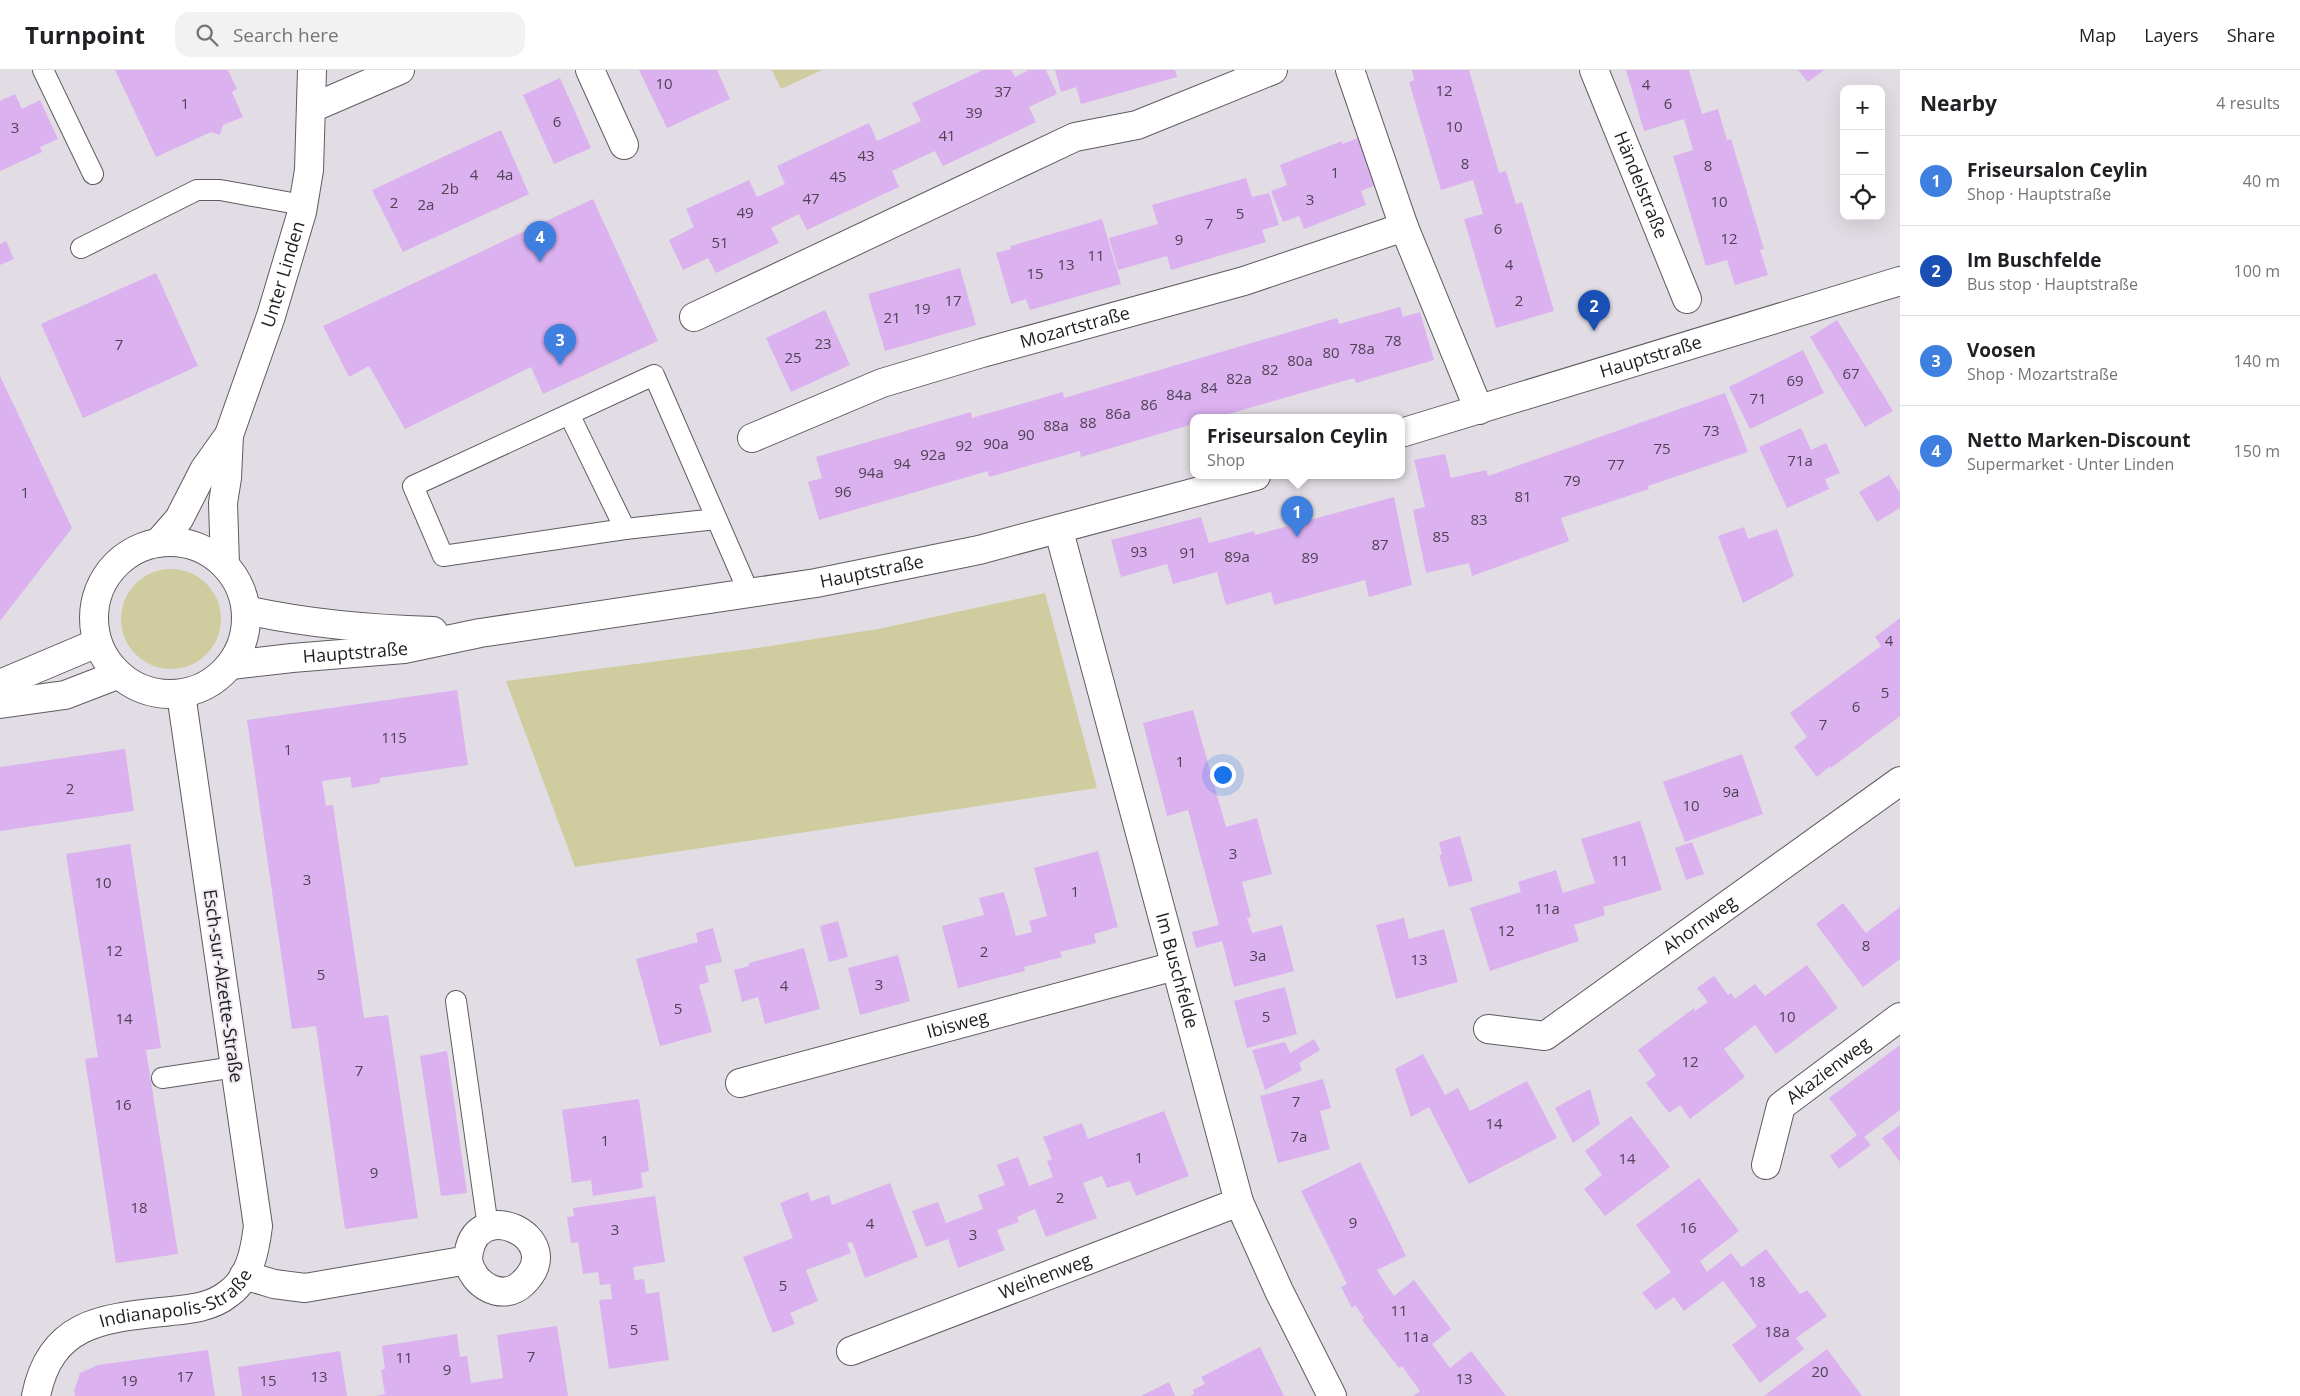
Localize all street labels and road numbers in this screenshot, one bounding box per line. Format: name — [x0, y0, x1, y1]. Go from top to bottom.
street label: Händelstraße — [1609, 127, 1674, 242]
street label: Unter Linden — [255, 218, 310, 331]
street label: Mozartstraße — [1017, 300, 1132, 353]
street label: Hauptstraße — [1596, 329, 1704, 383]
street label: Hauptstraße — [817, 549, 926, 593]
street label: Hauptstraße — [302, 636, 409, 668]
street label: Esch-sur-Alzette-Straße — [199, 888, 249, 1084]
street label: Ahornweg — [1657, 889, 1741, 959]
street label: Im Buschfelde — [1151, 910, 1205, 1031]
street label: Ibisweg — [923, 1004, 991, 1043]
street label: Akazienweg — [1781, 1030, 1875, 1109]
street label: Weihenweg — [995, 1247, 1095, 1304]
street label: Indianapolis-Straße — [96, 1264, 257, 1333]

